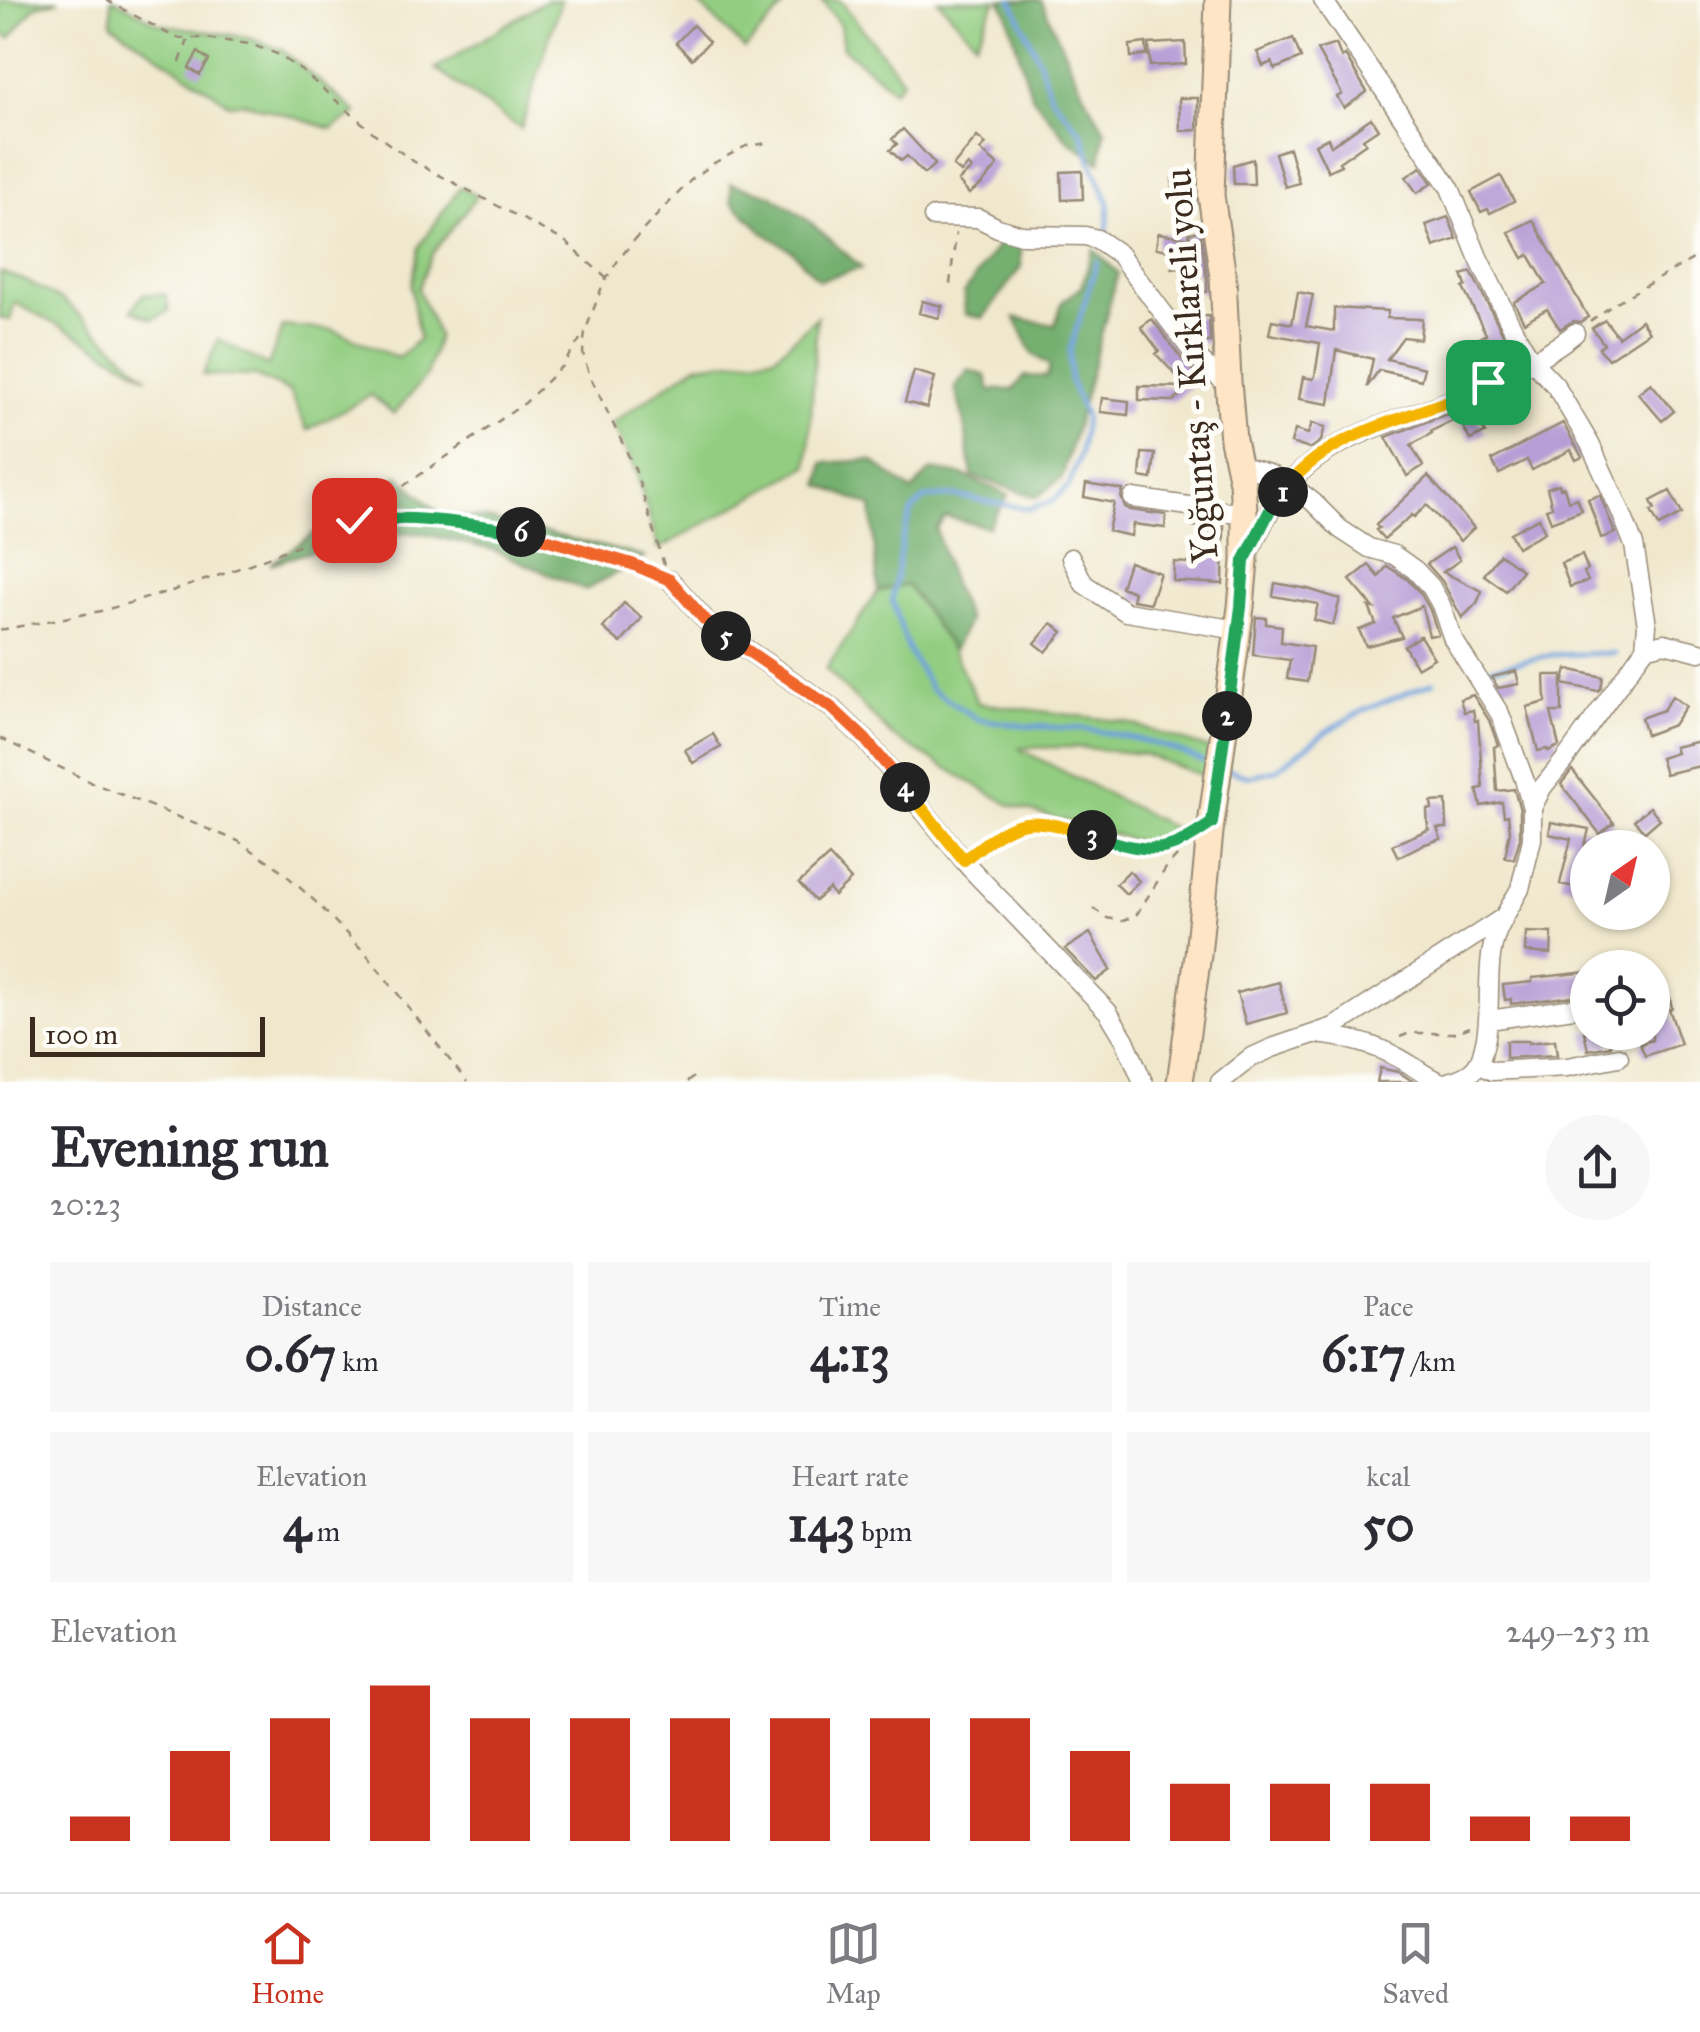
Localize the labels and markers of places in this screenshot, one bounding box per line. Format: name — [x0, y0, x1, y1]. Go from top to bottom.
pin — [1446, 340, 1531, 425]
pin: 1 — [1258, 467, 1308, 517]
pin — [312, 478, 397, 563]
pin: 6 — [496, 507, 546, 557]
pin: 5 — [701, 611, 751, 661]
pin: 2 — [1202, 691, 1252, 741]
pin: 4 — [880, 762, 930, 812]
pin: 3 — [1067, 810, 1117, 860]

